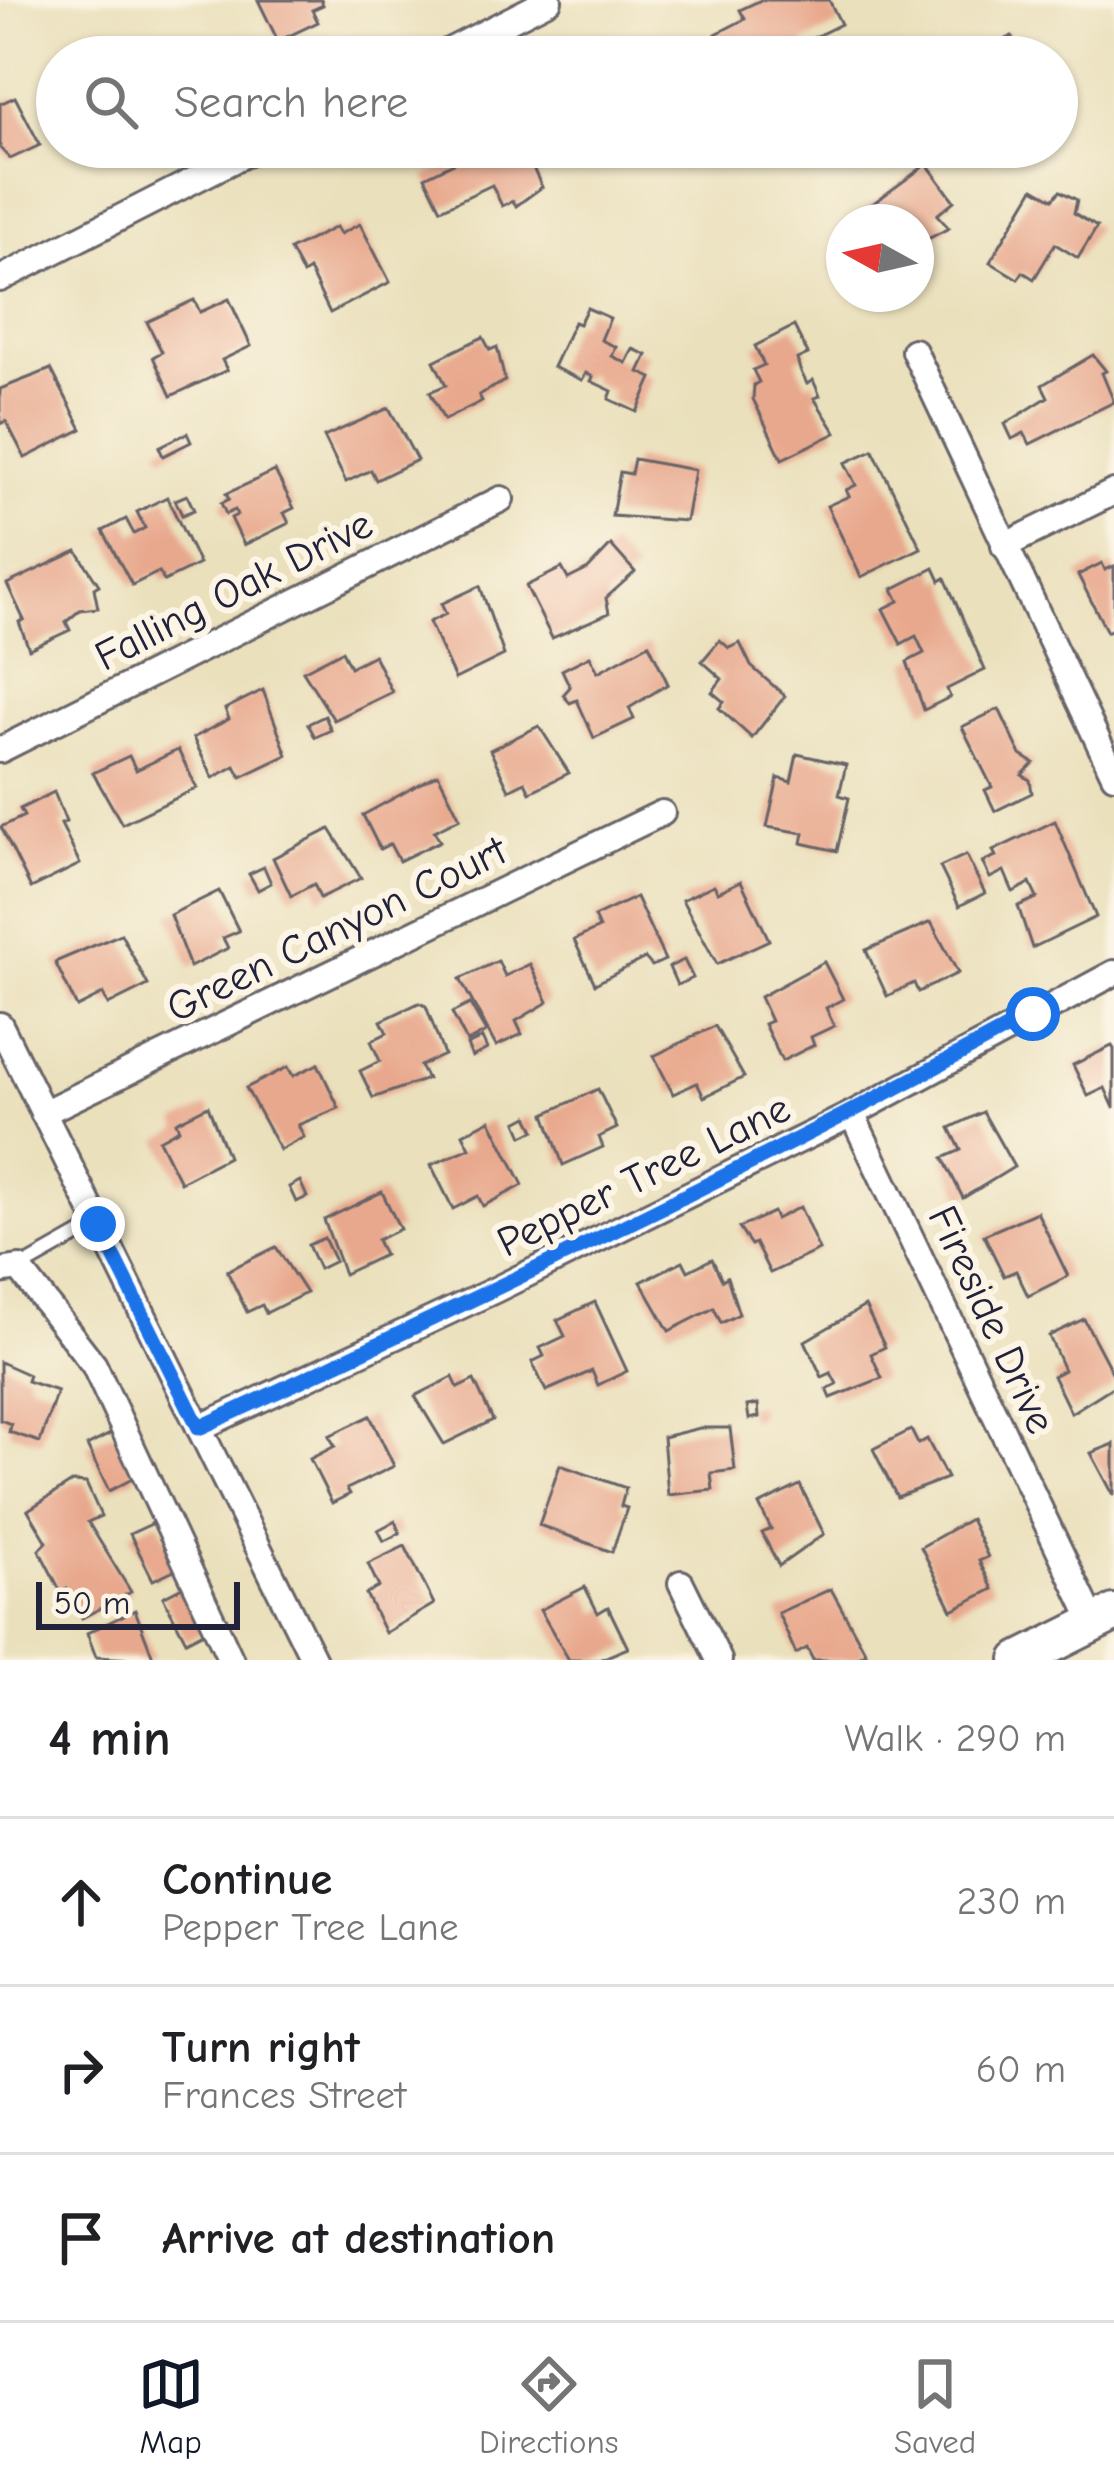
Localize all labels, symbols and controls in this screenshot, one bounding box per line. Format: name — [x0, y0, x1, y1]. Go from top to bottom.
search box — [36, 36, 1078, 168]
icon: search — [78, 69, 144, 135]
text: Search here — [174, 76, 408, 128]
north arrow — [826, 204, 934, 312]
street label: Falling Oak Drive — [87, 499, 380, 681]
street label: Green Canyon Court — [159, 825, 516, 1033]
route start — [1006, 987, 1060, 1041]
street label: Pepper Tree Lane — [489, 1083, 798, 1267]
route end — [71, 1197, 125, 1251]
street label: Fireside Drive — [918, 1198, 1066, 1441]
scale bar — [36, 1576, 240, 1629]
text: 50 m — [54, 1584, 130, 1622]
text: 4 min — [48, 1709, 171, 1768]
text: Walk · 290 m — [844, 1716, 1066, 1761]
text: Continue — [162, 1853, 332, 1905]
icon: ahead — [48, 1869, 114, 1935]
text: 230 m — [957, 1879, 1066, 1924]
text: Pepper Tree Lane — [162, 1905, 458, 1950]
text: Turn right — [162, 2021, 360, 2073]
icon: right — [48, 2037, 114, 2103]
text: 60 m — [976, 2047, 1066, 2092]
text: Frances Street — [162, 2073, 406, 2118]
icon: arrive — [48, 2205, 114, 2271]
text: Arrive at destination — [162, 2212, 555, 2264]
tab: Map — [138, 2351, 204, 2461]
tab: Directions — [479, 2351, 619, 2461]
tab: Saved — [894, 2351, 976, 2461]

